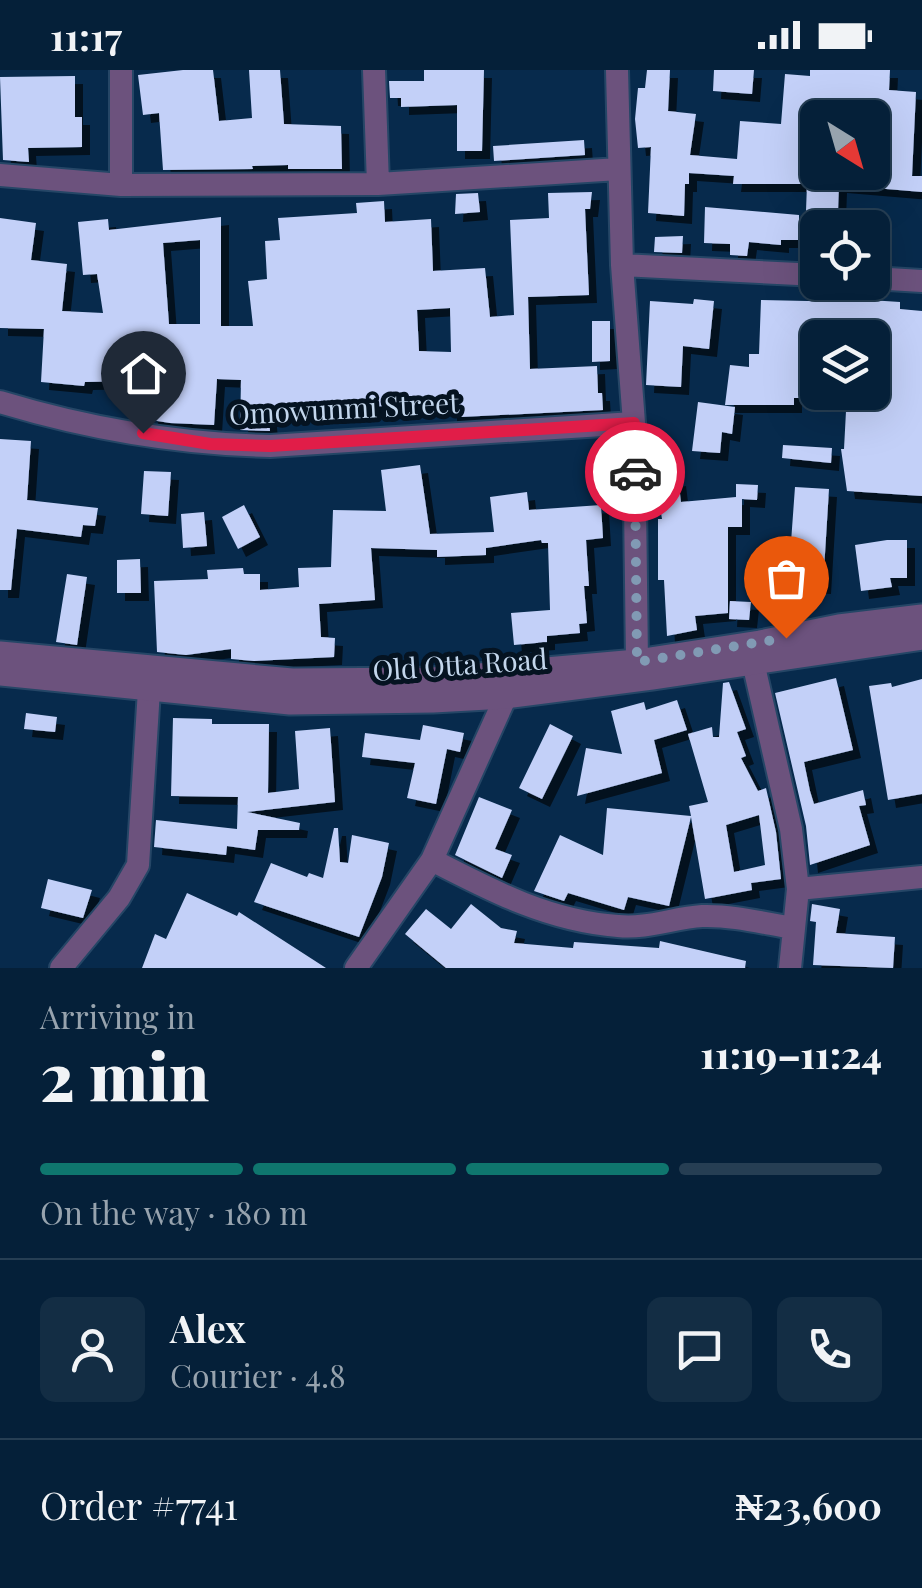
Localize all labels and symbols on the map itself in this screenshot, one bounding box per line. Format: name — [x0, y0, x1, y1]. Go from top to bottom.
north arrow — [800, 100, 890, 190]
pin — [101, 331, 186, 434]
street label: Omowunmi Street — [228, 383, 461, 432]
courier — [585, 422, 685, 522]
pin — [744, 536, 829, 639]
street label: Old Otta Road — [371, 639, 549, 688]

